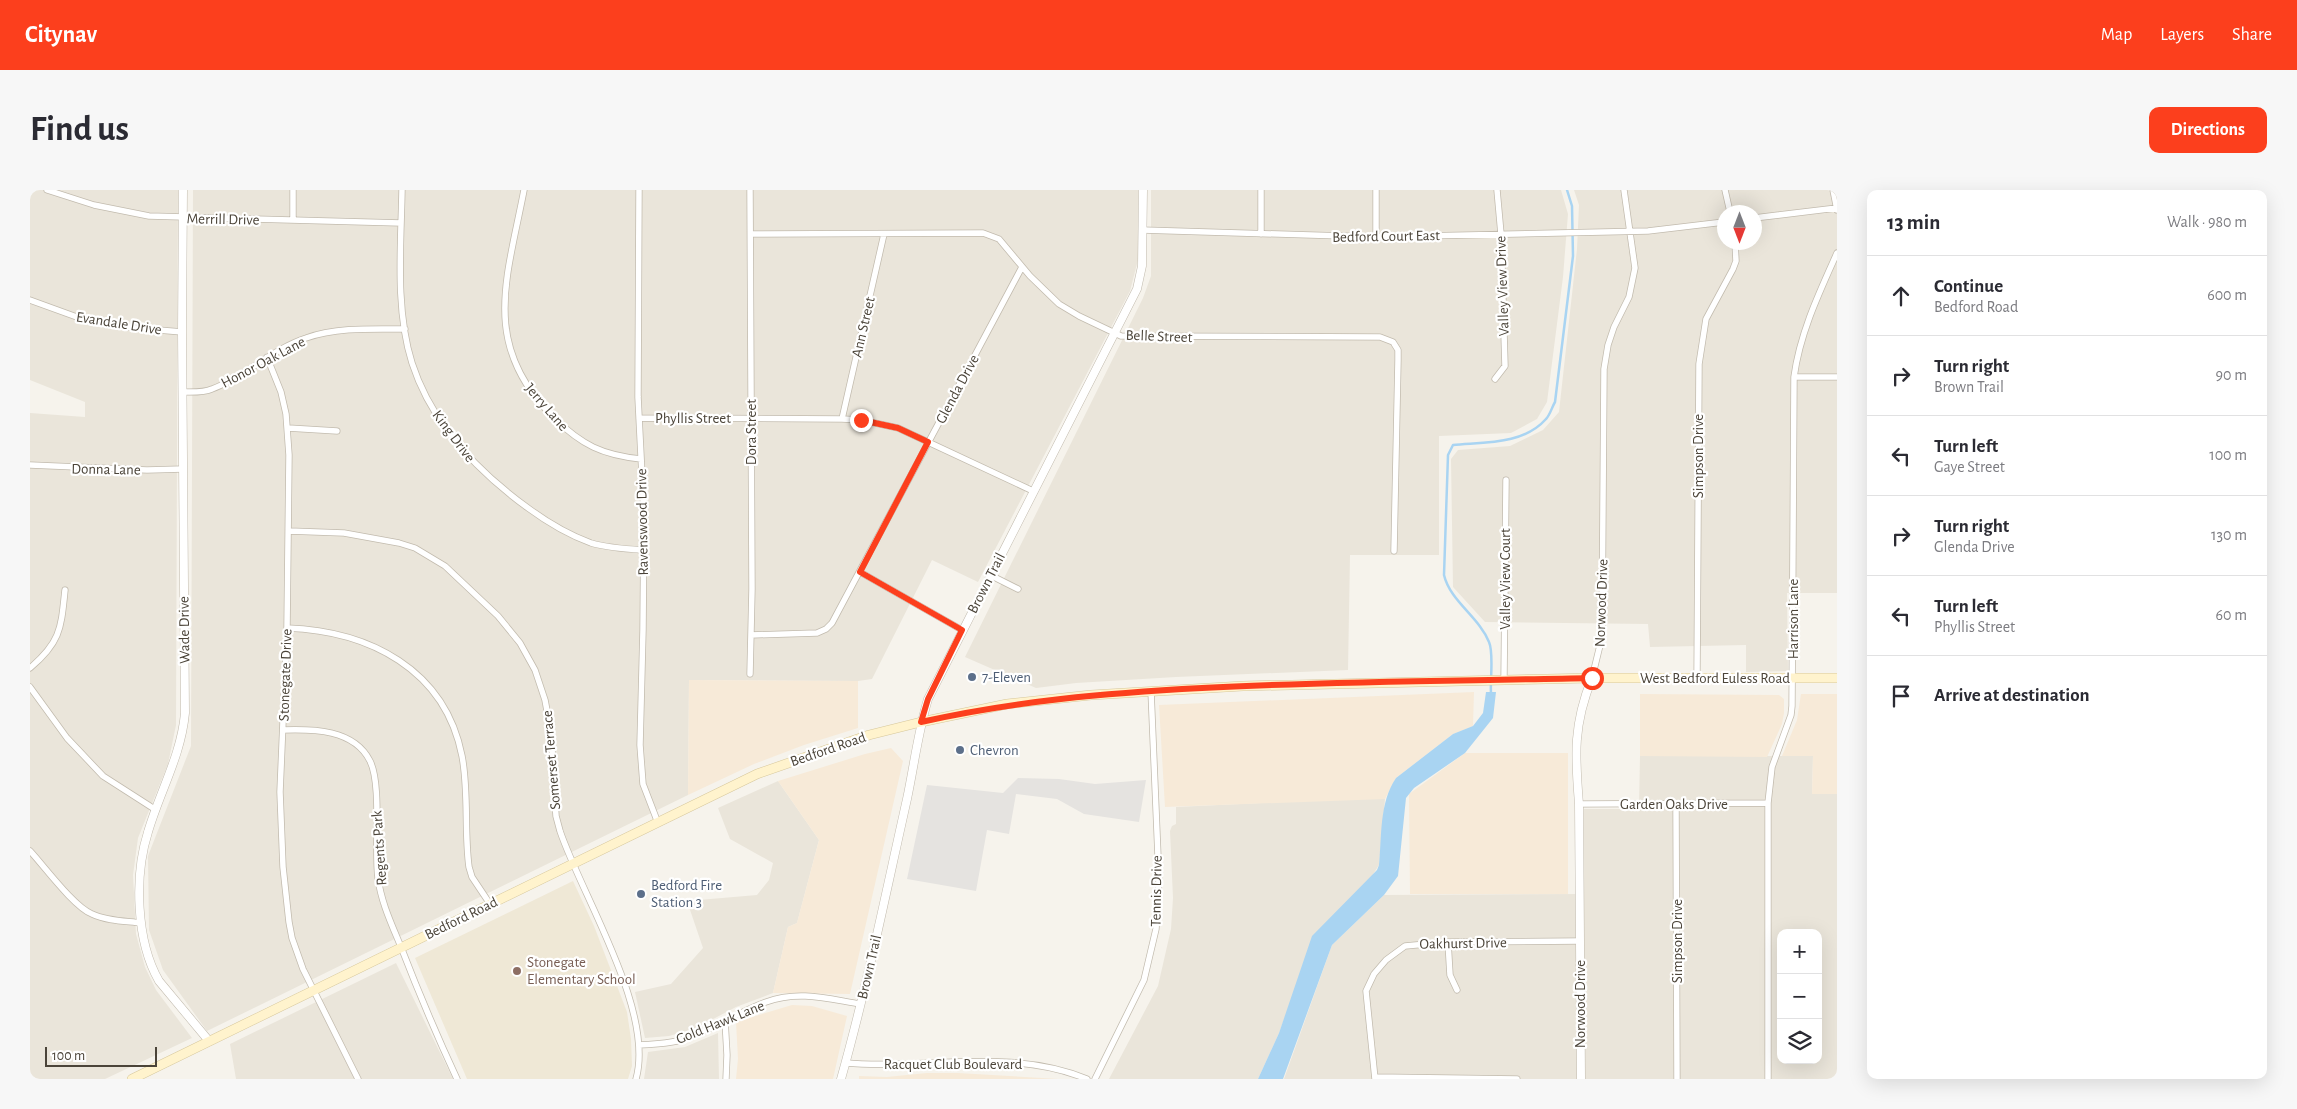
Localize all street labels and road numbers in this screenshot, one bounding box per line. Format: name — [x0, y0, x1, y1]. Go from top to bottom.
street label: Merrill Drive — [186, 211, 260, 228]
street label: Bedford Court East — [1332, 228, 1440, 245]
street label: Valley View Drive — [1493, 235, 1512, 337]
street label: Ann Street — [849, 295, 878, 359]
street label: Evandale Drive — [75, 309, 163, 338]
street label: Belle Street — [1125, 328, 1193, 345]
street label: Honor Oak Lane — [219, 334, 308, 391]
street label: Glenda Drive — [933, 352, 982, 426]
street label: Jerry Lane — [522, 381, 571, 434]
street label: Dora Street — [744, 399, 759, 465]
street label: King Drive — [429, 408, 478, 465]
street label: Phyllis Street — [655, 411, 731, 426]
street label: Simpson Drive — [1691, 414, 1706, 498]
street label: Donna Lane — [71, 461, 141, 478]
street label: Ravenswood Drive — [634, 468, 651, 576]
street label: Valley View Court — [1498, 528, 1513, 630]
street label: Brown Trail — [965, 551, 1008, 616]
street label: Norwood Drive — [1592, 559, 1611, 647]
street label: Harrison Lane — [1786, 579, 1801, 659]
street label: Wade Drive — [176, 596, 193, 664]
street label: Stonegate Drive — [276, 628, 295, 722]
street label: West Bedford Euless Road — [1640, 671, 1790, 686]
street label: Somerset Terrace — [540, 709, 563, 810]
street label: Bedford Road — [788, 729, 868, 769]
street label: Garden Oaks Drive — [1620, 797, 1728, 812]
street label: Regents Park — [369, 810, 390, 886]
street label: Tennis Drive — [1148, 855, 1165, 927]
street label: Bedford Road — [422, 894, 500, 943]
street label: Simpson Drive — [1670, 899, 1685, 983]
street label: Brown Trail — [855, 933, 884, 1001]
street label: Oakhurst Drive — [1419, 935, 1507, 952]
street label: Norwood Drive — [1573, 960, 1588, 1048]
street label: Gold Hawk Lane — [674, 998, 767, 1047]
street label: Racquet Club Boulevard — [884, 1057, 1022, 1072]

